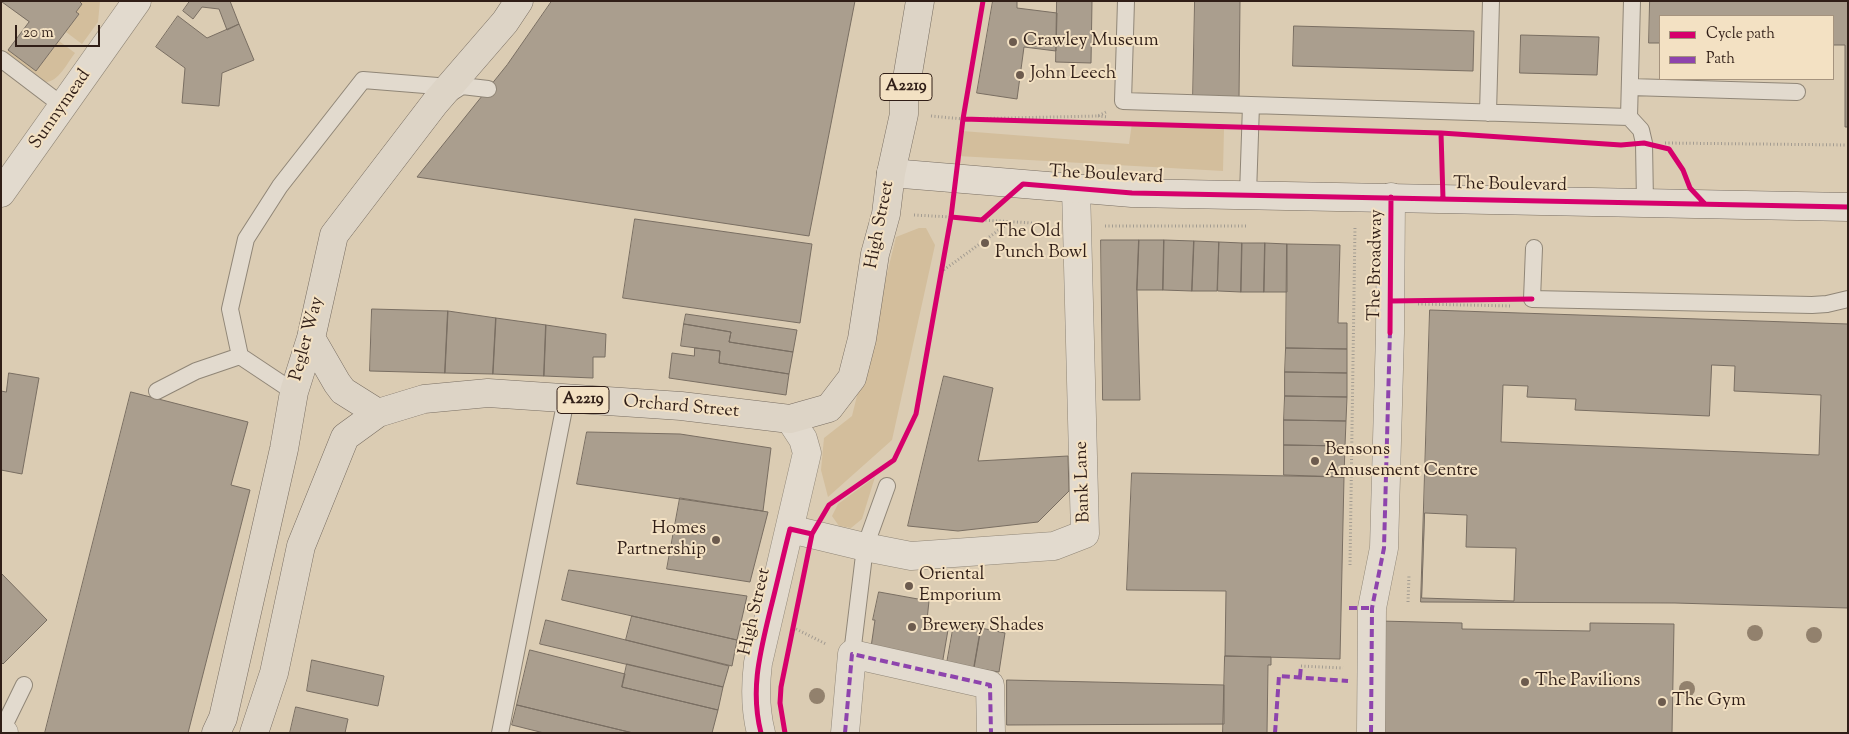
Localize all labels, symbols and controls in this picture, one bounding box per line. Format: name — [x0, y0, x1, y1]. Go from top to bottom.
scale bar — [18, 15, 102, 47]
legend — [1659, 15, 1834, 80]
text: 20 m — [23, 23, 54, 44]
text: Cycle path — [1706, 24, 1775, 45]
place label: Crawley Museum — [1023, 31, 1159, 53]
marker: Crawley Museum — [1007, 36, 1019, 48]
text: Path — [1706, 49, 1735, 70]
place label: John Leech — [1030, 64, 1116, 86]
street label: Sunnymead — [26, 66, 96, 154]
marker: John Leech — [1014, 69, 1026, 81]
road number: A2219 — [880, 74, 932, 100]
street label: The Boulevard — [1048, 162, 1164, 190]
street label: The Boulevard — [1453, 174, 1567, 198]
street label: High Street — [862, 179, 900, 271]
street label: The Broadway — [1365, 209, 1389, 321]
place label: The Old Punch Bowl — [995, 222, 1087, 264]
marker: The Old Punch Bowl — [979, 237, 991, 249]
street label: Pegler Way — [286, 295, 330, 383]
road number: A2219 — [557, 386, 609, 414]
street label: Orchard Street — [622, 392, 740, 424]
place label: Bensons Amusement Centre — [1325, 440, 1478, 482]
street label: Bank Lane — [1072, 441, 1096, 523]
marker: Bensons Amusement Centre — [1309, 455, 1321, 467]
place label: Homes Partnership — [617, 519, 706, 562]
marker: Homes Partnership — [710, 534, 722, 546]
place label: Oriental Emporium — [919, 565, 1001, 608]
street label: High Street — [735, 566, 777, 658]
marker: Oriental Emporium — [903, 580, 915, 592]
place label: Brewery Shades — [922, 616, 1044, 638]
marker: Brewery Shades — [906, 621, 918, 633]
place label: The Pavilions — [1535, 671, 1640, 693]
marker: The Pavilions — [1519, 676, 1531, 688]
place label: The Gym — [1672, 691, 1746, 713]
marker: The Gym — [1656, 696, 1668, 708]

